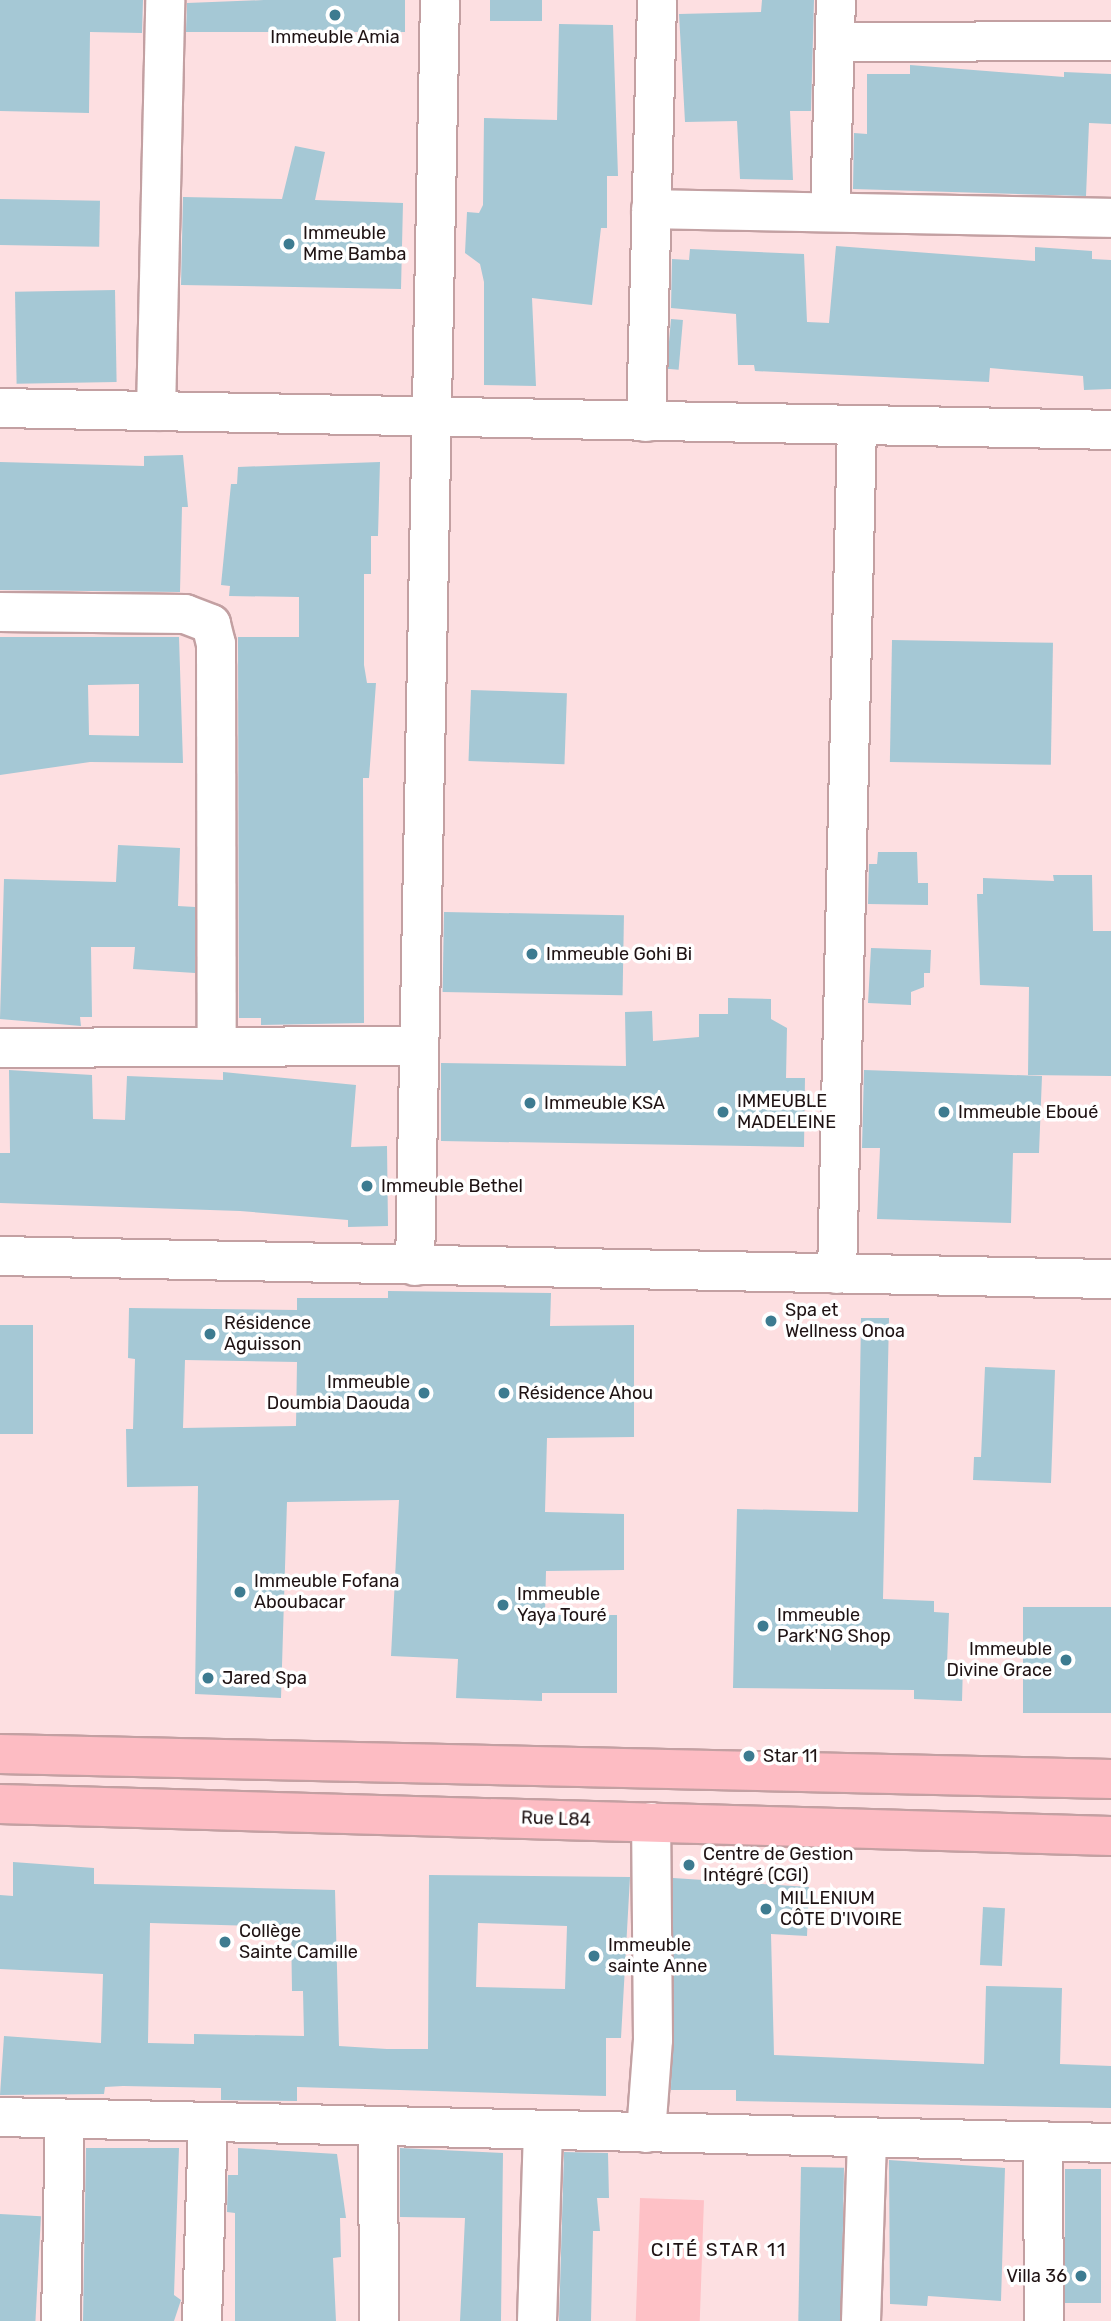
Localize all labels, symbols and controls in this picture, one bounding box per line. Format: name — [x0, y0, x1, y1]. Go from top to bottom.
marker: Immeuble Amia — [327, 7, 343, 23]
place label: Immeuble Amia — [270, 26, 400, 48]
place label: Immeuble Mme Bamba — [303, 223, 406, 266]
marker: Immeuble Mme Bamba — [281, 236, 297, 252]
place label: Immeuble Gohi Bi — [546, 943, 692, 965]
marker: Immeuble Gohi Bi — [524, 946, 540, 962]
place label: IMMEUBLE MADELEINE — [737, 1091, 836, 1134]
place label: Immeuble KSA — [544, 1092, 665, 1114]
marker: Immeuble KSA — [522, 1095, 538, 1111]
place label: Immeuble Eboué — [958, 1101, 1098, 1123]
marker: IMMEUBLE MADELEINE — [715, 1104, 731, 1120]
marker: Immeuble Eboué — [936, 1104, 952, 1120]
place label: Immeuble Bethel — [381, 1175, 523, 1197]
marker: Immeuble Bethel — [359, 1178, 375, 1194]
place label: Spa et Wellness Onoa — [785, 1300, 905, 1342]
place label: Résidence Aguisson — [224, 1313, 311, 1356]
marker: Spa et Wellness Onoa — [763, 1313, 779, 1329]
marker: Résidence Aguisson — [202, 1326, 218, 1342]
place label: Immeuble Doumbia Daouda — [267, 1372, 410, 1414]
place label: Résidence Ahou — [518, 1382, 654, 1404]
marker: Immeuble Doumbia Daouda — [416, 1385, 432, 1401]
marker: Résidence Ahou — [496, 1385, 512, 1401]
place label: Immeuble Fofana Aboubacar — [254, 1571, 400, 1614]
marker: Immeuble Fofana Aboubacar — [232, 1584, 248, 1600]
place label: Immeuble Yaya Touré — [517, 1584, 607, 1626]
marker: Immeuble Yaya Touré — [495, 1597, 511, 1613]
place label: Immeuble Park'NG Shop — [777, 1605, 891, 1648]
marker: Immeuble Park'NG Shop — [755, 1618, 771, 1634]
place label: Immeuble Divine Grace — [947, 1639, 1052, 1682]
marker: Immeuble Divine Grace — [1058, 1652, 1074, 1668]
place label: Jared Spa — [222, 1667, 307, 1689]
marker: Jared Spa — [200, 1670, 216, 1686]
place label: Star 11 — [763, 1745, 818, 1767]
marker: Star 11 — [741, 1748, 757, 1764]
street label: Rue L84 — [521, 1807, 591, 1831]
place label: Centre de Gestion Intégré (CGI) — [703, 1844, 853, 1886]
marker: Centre de Gestion Intégré (CGI) — [681, 1857, 697, 1873]
place label: MILLENIUM CÔTE D'IVOIRE — [780, 1888, 902, 1930]
marker: MILLENIUM CÔTE D'IVOIRE — [758, 1901, 774, 1917]
place label: Collège Sainte Camille — [239, 1921, 358, 1964]
marker: Collège Sainte Camille — [217, 1934, 233, 1950]
place label: Immeuble sainte Anne — [608, 1935, 708, 1978]
marker: Immeuble sainte Anne — [586, 1948, 602, 1964]
district label: CITÉ STAR 11 — [652, 2239, 786, 2261]
place label: Villa 36 — [1006, 2265, 1067, 2287]
marker: Villa 36 — [1073, 2268, 1089, 2284]

